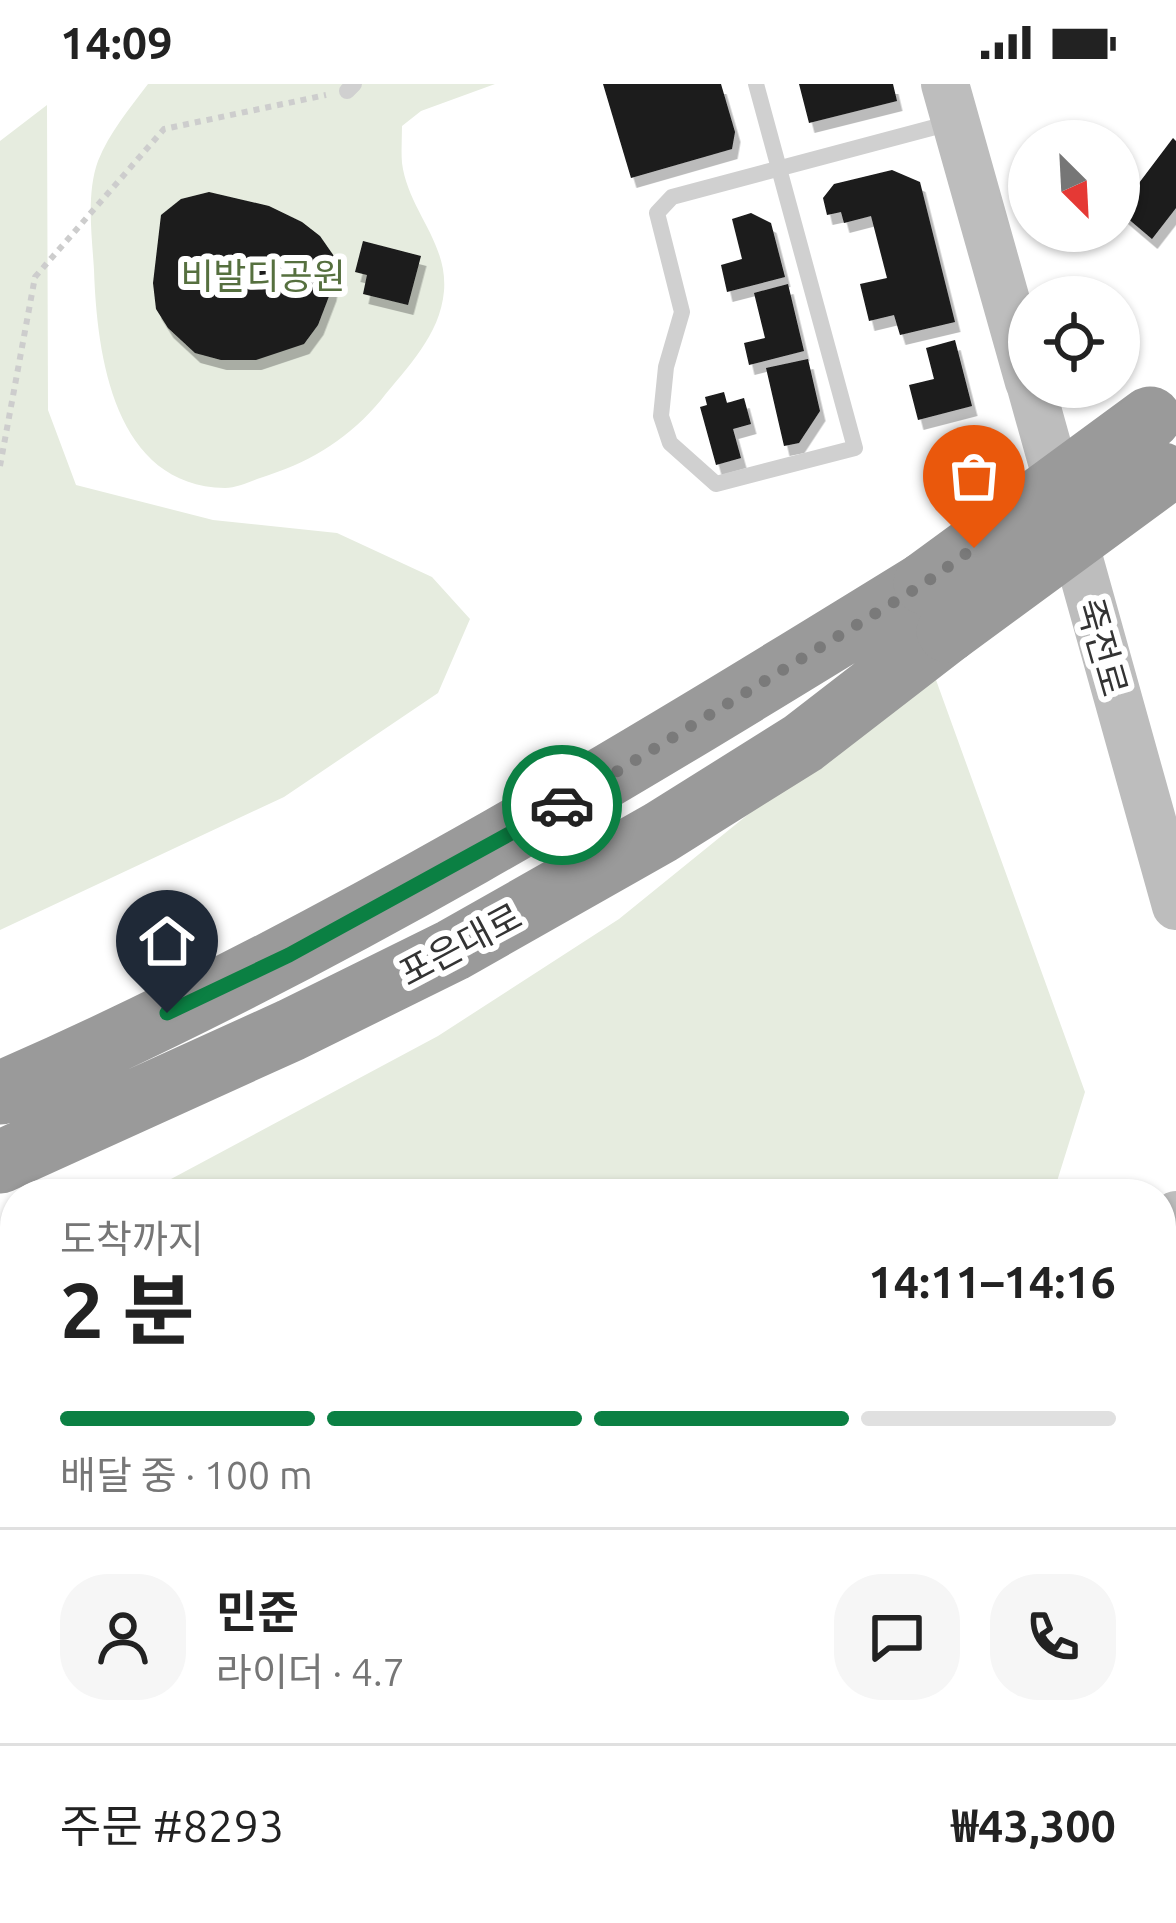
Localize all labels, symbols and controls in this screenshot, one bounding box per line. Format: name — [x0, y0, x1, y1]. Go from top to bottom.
text: 14:09 — [60, 17, 173, 68]
north arrow — [1008, 120, 1140, 252]
map controls — [1008, 120, 1140, 408]
park label: 비발디공원 — [180, 255, 346, 296]
button: locate — [1008, 276, 1140, 408]
pin — [923, 425, 1025, 548]
icon: bag — [941, 443, 1007, 509]
street label: 죽전로 — [1070, 594, 1136, 700]
courier — [502, 745, 622, 865]
icon: car — [529, 772, 595, 838]
pin — [116, 890, 218, 1013]
street label: 포은대로 — [392, 895, 528, 993]
icon: home — [134, 908, 200, 974]
text: 도착까지 — [60, 1217, 204, 1260]
text: 14:11–14:16 — [868, 1256, 1116, 1307]
text: 2 분 — [60, 1265, 194, 1353]
text: 배달 중 · 100 m — [60, 1453, 313, 1496]
button: person — [60, 1574, 186, 1700]
button: chat — [834, 1574, 960, 1700]
button: phone — [990, 1574, 1116, 1700]
text: 민준 — [216, 1586, 299, 1637]
text: 라이더 · 4.7 — [216, 1650, 405, 1693]
text: 주문 #8293 — [60, 1800, 284, 1851]
text: ₩43,300 — [951, 1800, 1116, 1851]

